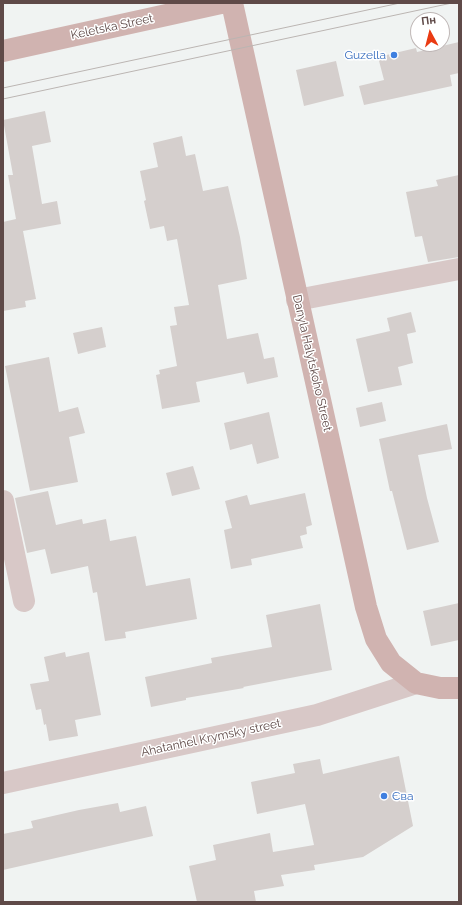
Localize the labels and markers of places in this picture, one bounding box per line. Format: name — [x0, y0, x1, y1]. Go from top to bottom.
place label: Guzella — [344, 48, 386, 62]
marker: Guzella — [389, 50, 399, 60]
place label: Єва — [392, 789, 413, 803]
marker: Єва — [379, 791, 389, 801]

